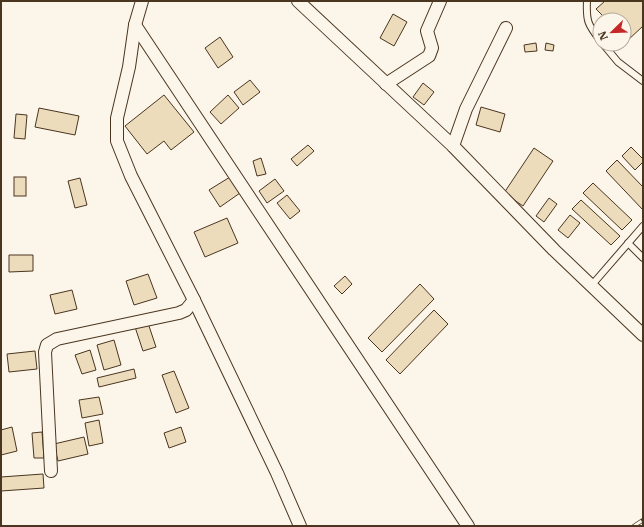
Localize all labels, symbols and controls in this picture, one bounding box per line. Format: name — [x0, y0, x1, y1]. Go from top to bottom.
north arrow — [592, 12, 632, 52]
text: N — [595, 29, 611, 43]

